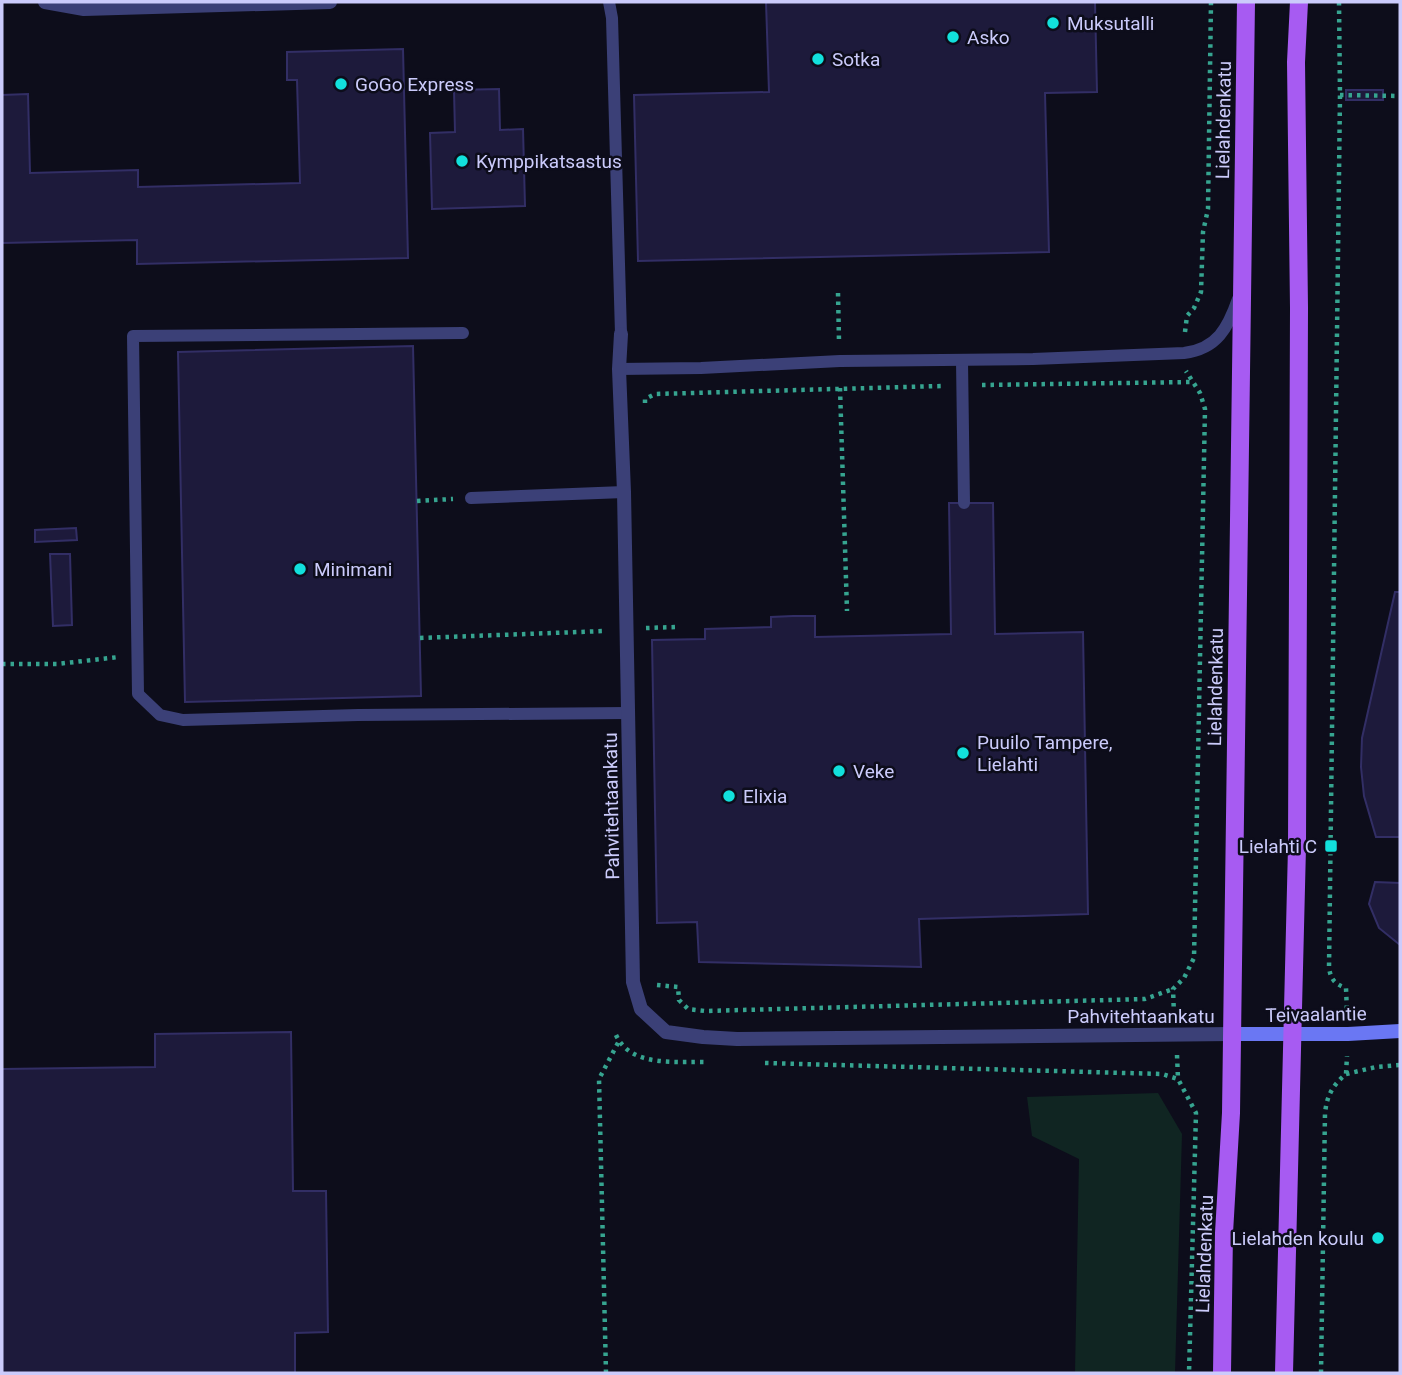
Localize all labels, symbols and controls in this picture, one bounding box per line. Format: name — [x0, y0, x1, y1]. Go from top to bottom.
place label: Muksutalli — [1067, 12, 1154, 35]
marker: Muksutalli — [1045, 15, 1061, 31]
place label: Asko — [967, 26, 1010, 49]
marker: Asko — [945, 29, 961, 45]
place label: Sotka — [832, 48, 880, 71]
marker: Sotka — [810, 51, 826, 67]
street label: Lielahdenkatu — [1211, 61, 1236, 179]
place label: GoGo Express — [355, 73, 474, 96]
marker: GoGo Express — [333, 76, 349, 92]
place label: Kymppikatsastus — [476, 150, 622, 173]
marker: Kymppikatsastus — [454, 153, 470, 169]
place label: Minimani — [314, 558, 392, 581]
marker: Minimani — [292, 561, 308, 577]
street label: Lielahdenkatu — [1203, 628, 1228, 746]
place label: Puuilo Tampere, Lielahti — [977, 731, 1112, 776]
street label: Pahvitehtaankatu — [599, 732, 624, 880]
marker: Puuilo Tampere, Lielahti — [955, 745, 971, 761]
place label: Veke — [853, 760, 894, 783]
marker: Veke — [831, 763, 847, 779]
place label: Elixia — [743, 785, 787, 808]
marker: Elixia — [721, 788, 737, 804]
place label: Lielahti C — [1239, 835, 1317, 858]
marker: Lielahti C — [1323, 838, 1339, 854]
street label: Teivaalantie — [1265, 1002, 1367, 1027]
street label: Pahvitehtaankatu — [1067, 1005, 1215, 1028]
street label: Lielahdenkatu — [1191, 1195, 1218, 1314]
place label: Lielahden koulu — [1232, 1227, 1364, 1250]
marker: Lielahden koulu — [1370, 1230, 1386, 1246]

